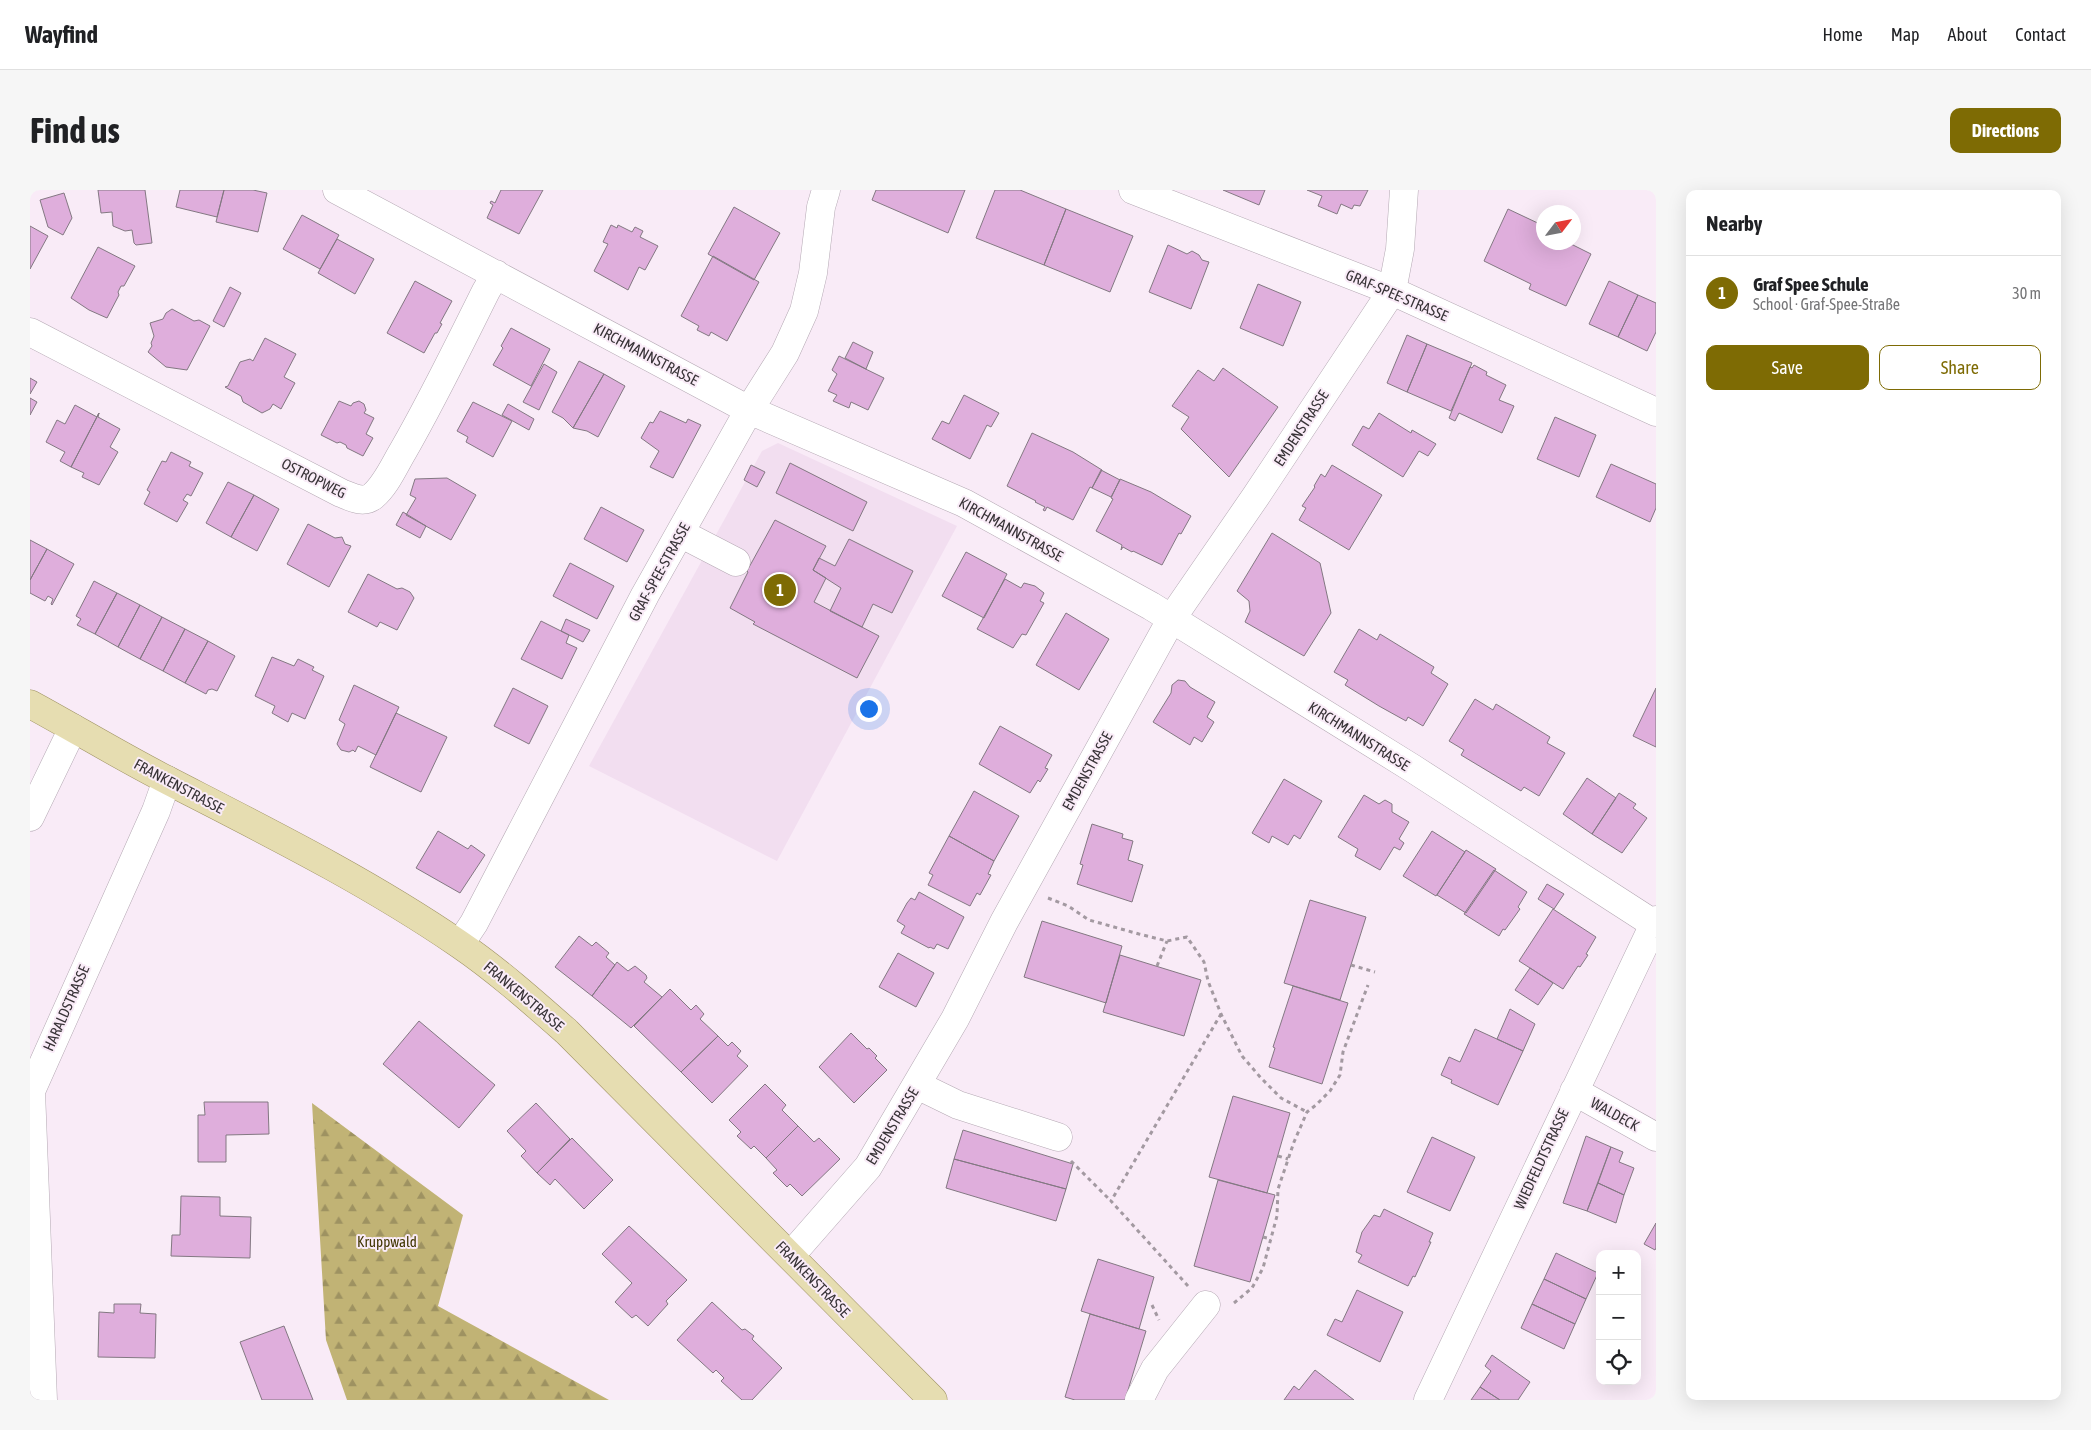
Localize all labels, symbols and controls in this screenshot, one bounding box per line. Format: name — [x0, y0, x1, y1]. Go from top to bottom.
text: Wayfind — [25, 21, 98, 48]
text: Home — [1823, 24, 1863, 45]
text: Map — [1891, 24, 1920, 45]
text: About — [1948, 24, 1987, 45]
text: Contact — [2015, 24, 2066, 45]
button: Directions — [1950, 108, 2061, 153]
text: Find us — [30, 110, 120, 150]
north arrow — [1536, 205, 1581, 250]
text: Nearby — [1706, 211, 1762, 235]
street label: GRAF-SPEE-STRASSE — [1343, 266, 1451, 324]
text: Graf Spee Schule — [1753, 273, 1869, 295]
text: 1 — [1718, 284, 1726, 302]
text: 30 m — [2012, 284, 2041, 302]
text: School · Graf-Spee-Straße — [1753, 295, 1900, 313]
street label: KIRCHMANNSTRASSE — [591, 319, 702, 389]
button: Save — [1706, 345, 1869, 390]
button: Share — [1879, 345, 2041, 390]
street label: EMDENSTRASSE — [1270, 386, 1332, 469]
street label: OSTROPWEG — [279, 454, 349, 502]
street label: KIRCHMANNSTRASSE — [956, 493, 1066, 565]
street label: GRAF-SPEE-STRASSE — [625, 519, 693, 624]
pin: 1 — [764, 571, 796, 609]
your location — [856, 696, 882, 722]
street label: KIRCHMANNSTRASSE — [1305, 698, 1413, 774]
street label: EMDENSTRASSE — [1059, 728, 1116, 813]
street label: FRANKENSTRASSE — [131, 755, 227, 817]
street label: FRANKENSTRASSE — [481, 958, 568, 1035]
street label: HARALDSTRASSE — [40, 962, 93, 1053]
street label: EMDENSTRASSE — [862, 1084, 922, 1168]
street label: WALDECK — [1588, 1094, 1643, 1135]
street label: WIEDFELDTSTRASSE — [1510, 1105, 1572, 1212]
park label: Kruppwald — [357, 1233, 417, 1250]
street label: FRANKENSTRASSE — [772, 1237, 854, 1321]
map controls — [1596, 1250, 1641, 1385]
button: + — [1596, 1250, 1641, 1295]
button: − — [1596, 1295, 1641, 1340]
button: locate — [1596, 1340, 1641, 1385]

